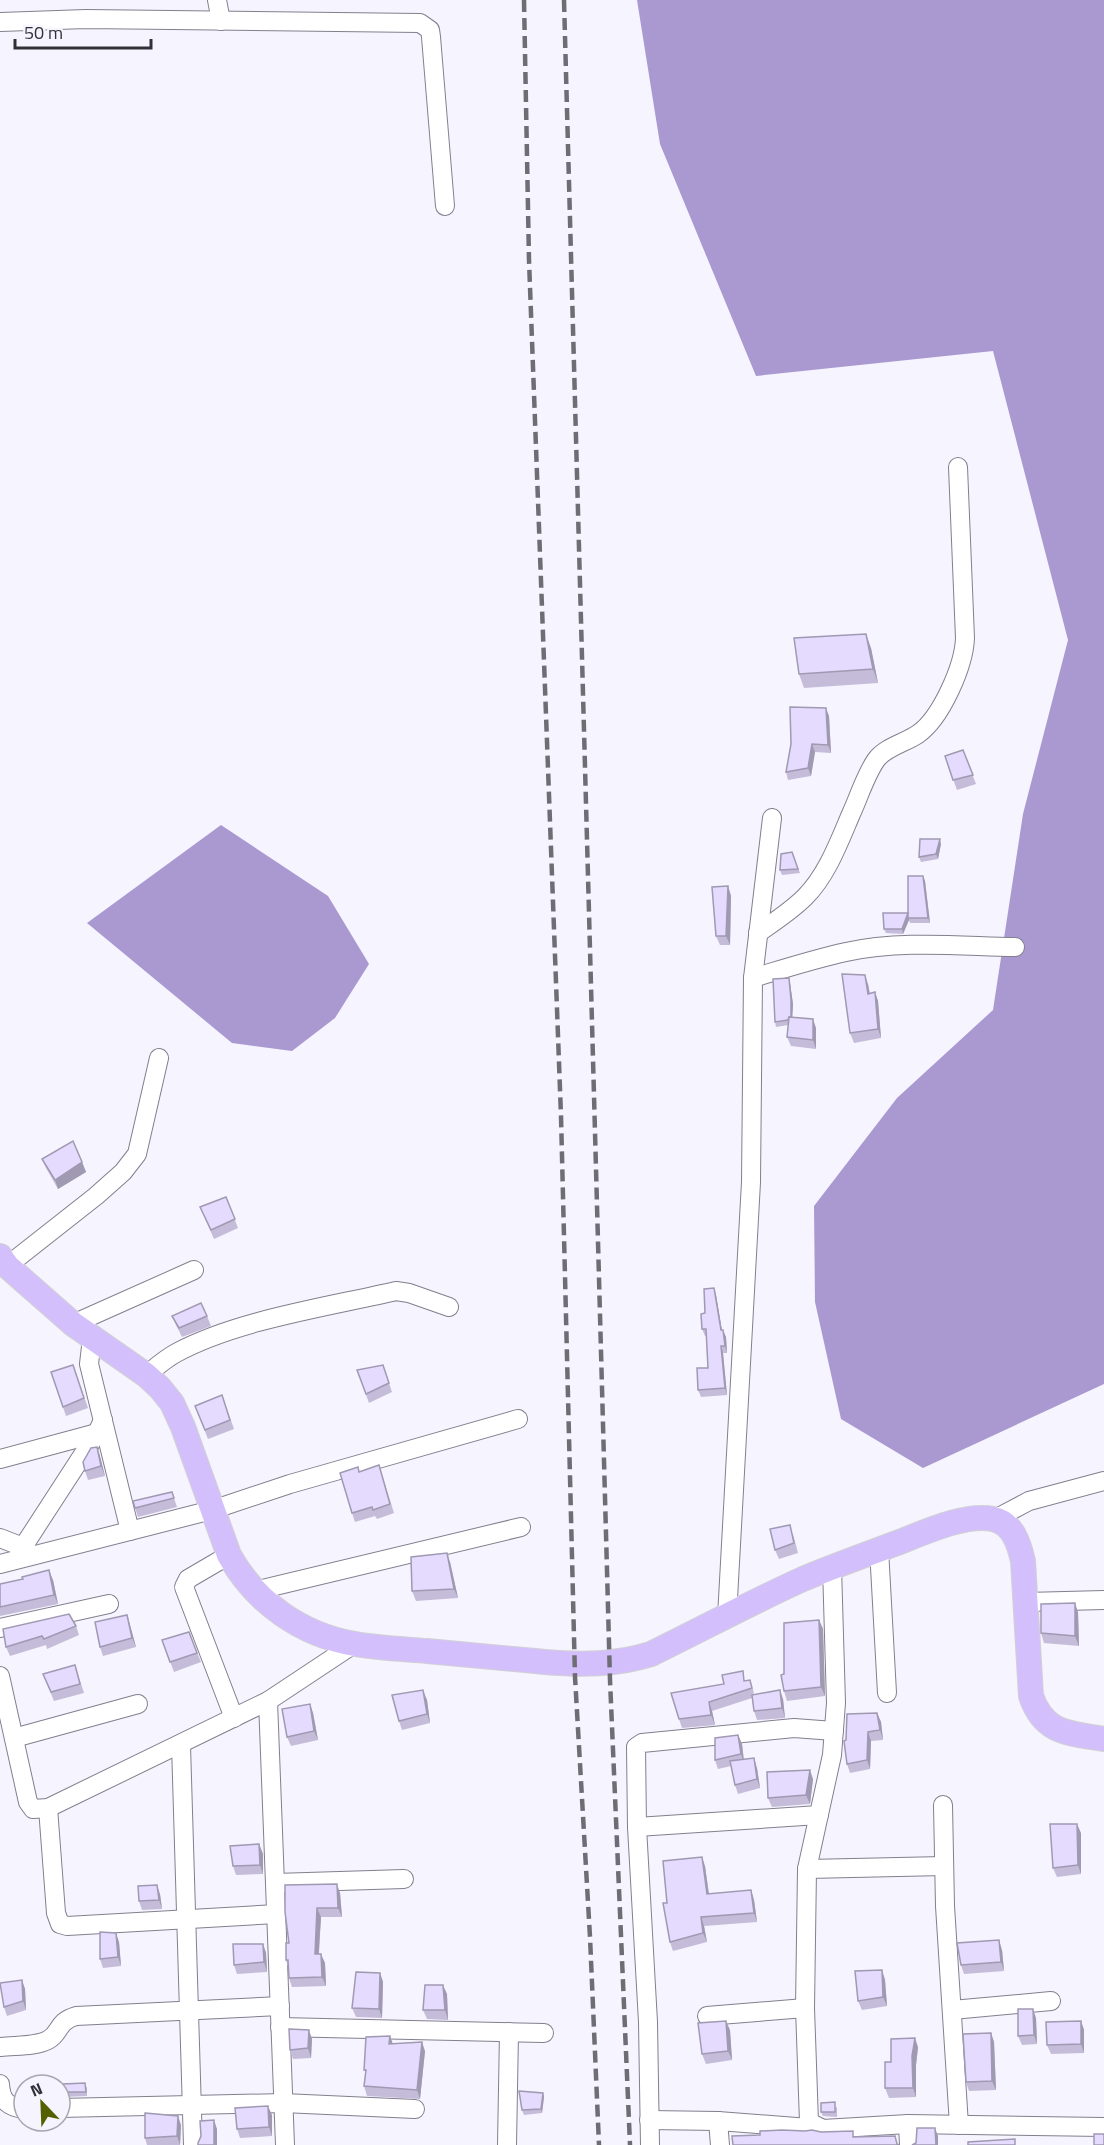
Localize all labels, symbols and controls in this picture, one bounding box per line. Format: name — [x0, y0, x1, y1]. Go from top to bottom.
scale bar — [15, 12, 152, 50]
text: 50 m — [24, 19, 63, 46]
north arrow — [12, 2073, 72, 2133]
text: N — [26, 2076, 46, 2102]

